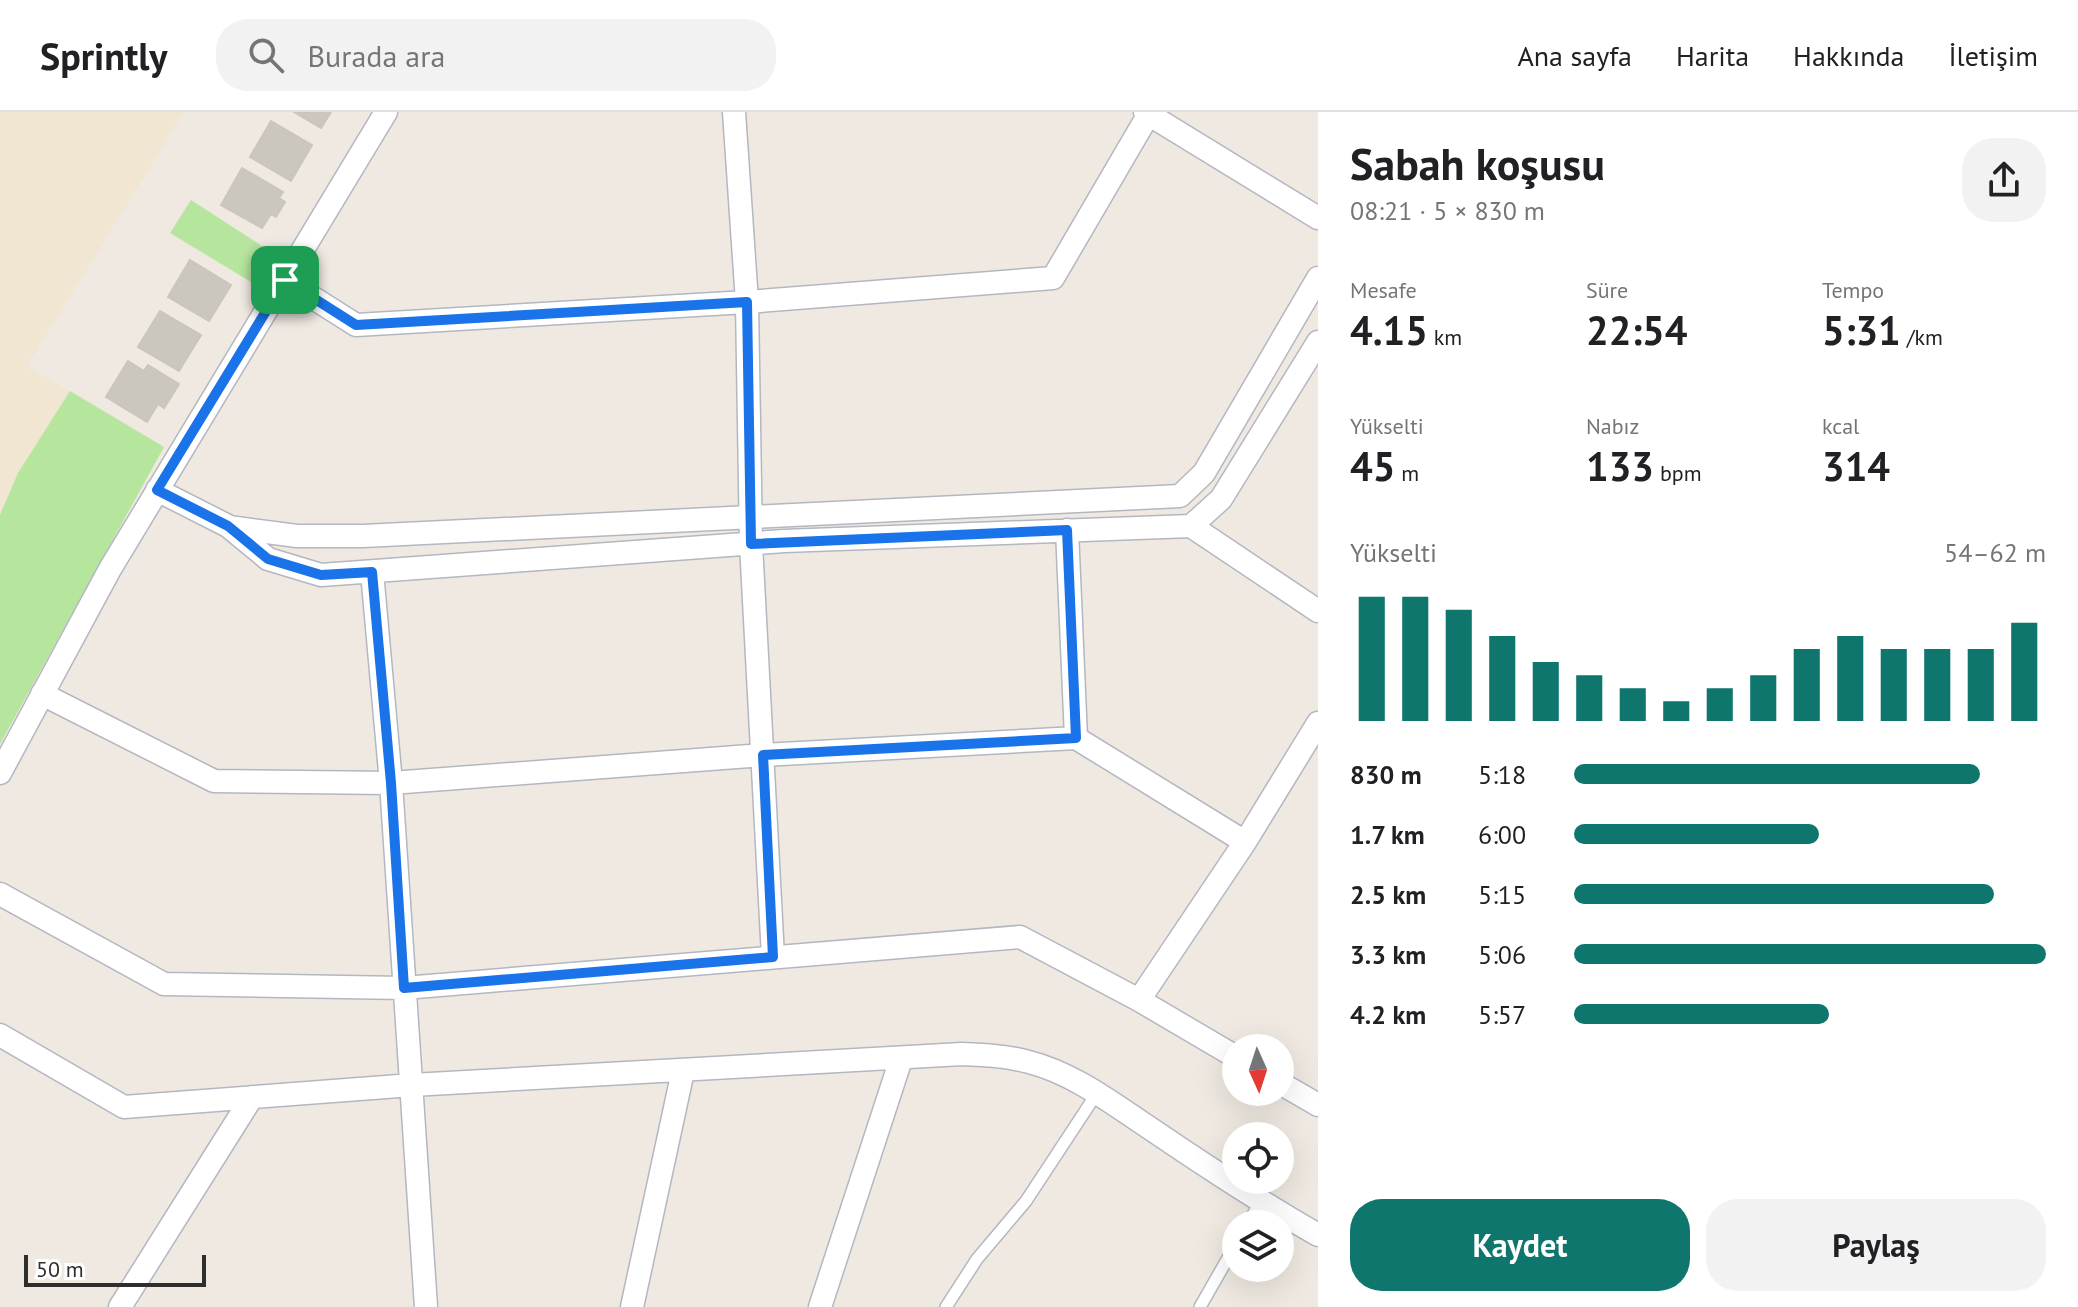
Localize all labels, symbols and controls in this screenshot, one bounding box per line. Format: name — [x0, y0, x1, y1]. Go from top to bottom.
search box — [216, 19, 776, 91]
text: Sprintly — [40, 31, 168, 80]
icon: search — [244, 33, 288, 77]
text: Burada ara — [308, 36, 445, 75]
text: Ana sayfa — [1517, 37, 1632, 74]
text: Harita — [1676, 37, 1749, 74]
text: Hakkında — [1793, 37, 1904, 74]
text: İletişim — [1948, 37, 2038, 74]
text: Sabah koşusu — [1350, 135, 1605, 192]
button: share — [1962, 138, 2046, 222]
text: 08:21 · 5 × 830 m — [1350, 194, 1545, 227]
pin — [251, 246, 319, 314]
icon: arrive — [263, 258, 307, 302]
text: Mesafe — [1350, 276, 1417, 304]
text: Süre — [1586, 276, 1628, 304]
text: Tempo — [1822, 276, 1884, 304]
text: 4.15 — [1350, 304, 1428, 356]
text: 22:54 — [1586, 304, 1687, 356]
text: 5:31 — [1822, 304, 1901, 356]
text: km — [1428, 323, 1462, 351]
text: /km — [1901, 323, 1943, 351]
text: Yükselti — [1350, 412, 1424, 440]
text: Nabız — [1586, 412, 1639, 440]
text: kcal — [1822, 412, 1860, 440]
text: 45 — [1350, 440, 1395, 492]
text: 133 — [1586, 440, 1654, 492]
text: 314 — [1822, 440, 1890, 492]
text: m — [1395, 459, 1419, 487]
text: bpm — [1654, 459, 1702, 487]
text: Yükselti — [1350, 536, 1437, 569]
text: 54–62 m — [1944, 536, 2046, 569]
text: 830 m — [1350, 758, 1422, 791]
text: 5:18 — [1478, 758, 1526, 791]
text: 1.7 km — [1350, 818, 1425, 851]
text: 6:00 — [1478, 818, 1526, 851]
text: 2.5 km — [1350, 878, 1426, 911]
text: 5:15 — [1478, 878, 1526, 911]
text: 3.3 km — [1350, 938, 1426, 971]
text: 5:06 — [1478, 938, 1526, 971]
text: 4.2 km — [1350, 998, 1426, 1031]
text: 5:57 — [1478, 998, 1526, 1031]
north arrow — [1222, 1034, 1294, 1106]
map controls — [1222, 1034, 1294, 1282]
button: locate — [1222, 1122, 1294, 1194]
button: Kaydet — [1350, 1199, 1690, 1291]
button: Paylaş — [1706, 1199, 2046, 1291]
button: layers — [1222, 1210, 1294, 1282]
scale bar — [24, 1251, 206, 1287]
text: 50 m — [36, 1255, 84, 1283]

